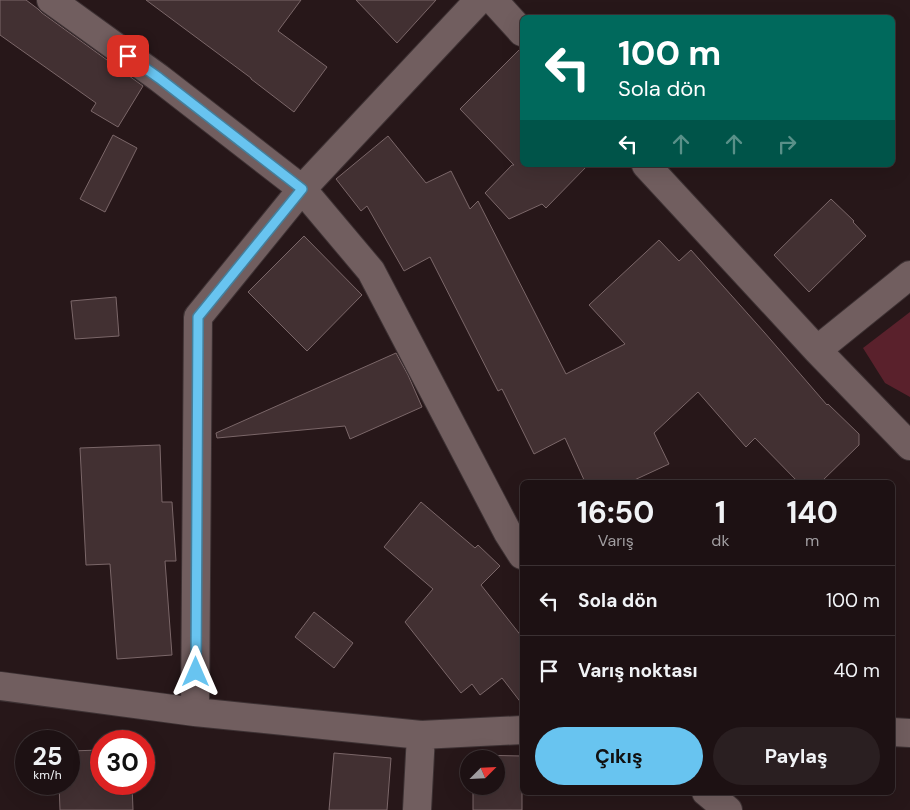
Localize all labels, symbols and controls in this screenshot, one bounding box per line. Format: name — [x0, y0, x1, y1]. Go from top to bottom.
text: 100 m — [618, 30, 721, 76]
pin — [107, 35, 149, 77]
icon: left — [535, 35, 600, 100]
icon: arrive — [114, 42, 142, 70]
text: Sola dön — [618, 74, 706, 103]
icon: left — [614, 130, 642, 158]
icon: ahead — [667, 130, 695, 158]
icon: ahead — [720, 130, 748, 158]
icon: right — [773, 130, 801, 158]
text: 16:50 — [577, 493, 654, 532]
text: 1 — [715, 493, 726, 532]
text: 140 — [786, 493, 838, 532]
text: Varış — [598, 530, 634, 551]
text: dk — [711, 530, 729, 551]
text: m — [805, 530, 819, 551]
icon: left — [535, 587, 563, 615]
text: Sola dön — [578, 588, 658, 613]
text: 100 m — [826, 588, 880, 613]
position arrow — [169, 645, 221, 697]
icon: arrive — [535, 657, 563, 685]
text: Varış noktası — [578, 658, 698, 683]
text: 40 m — [833, 658, 880, 683]
button: Çıkış — [535, 727, 703, 785]
button: Paylaş — [713, 727, 880, 785]
speed limit sign: 30 — [90, 730, 155, 795]
text: 25 — [33, 740, 62, 773]
north arrow — [460, 750, 505, 795]
map controls — [460, 750, 505, 795]
text: km/h — [33, 767, 62, 783]

